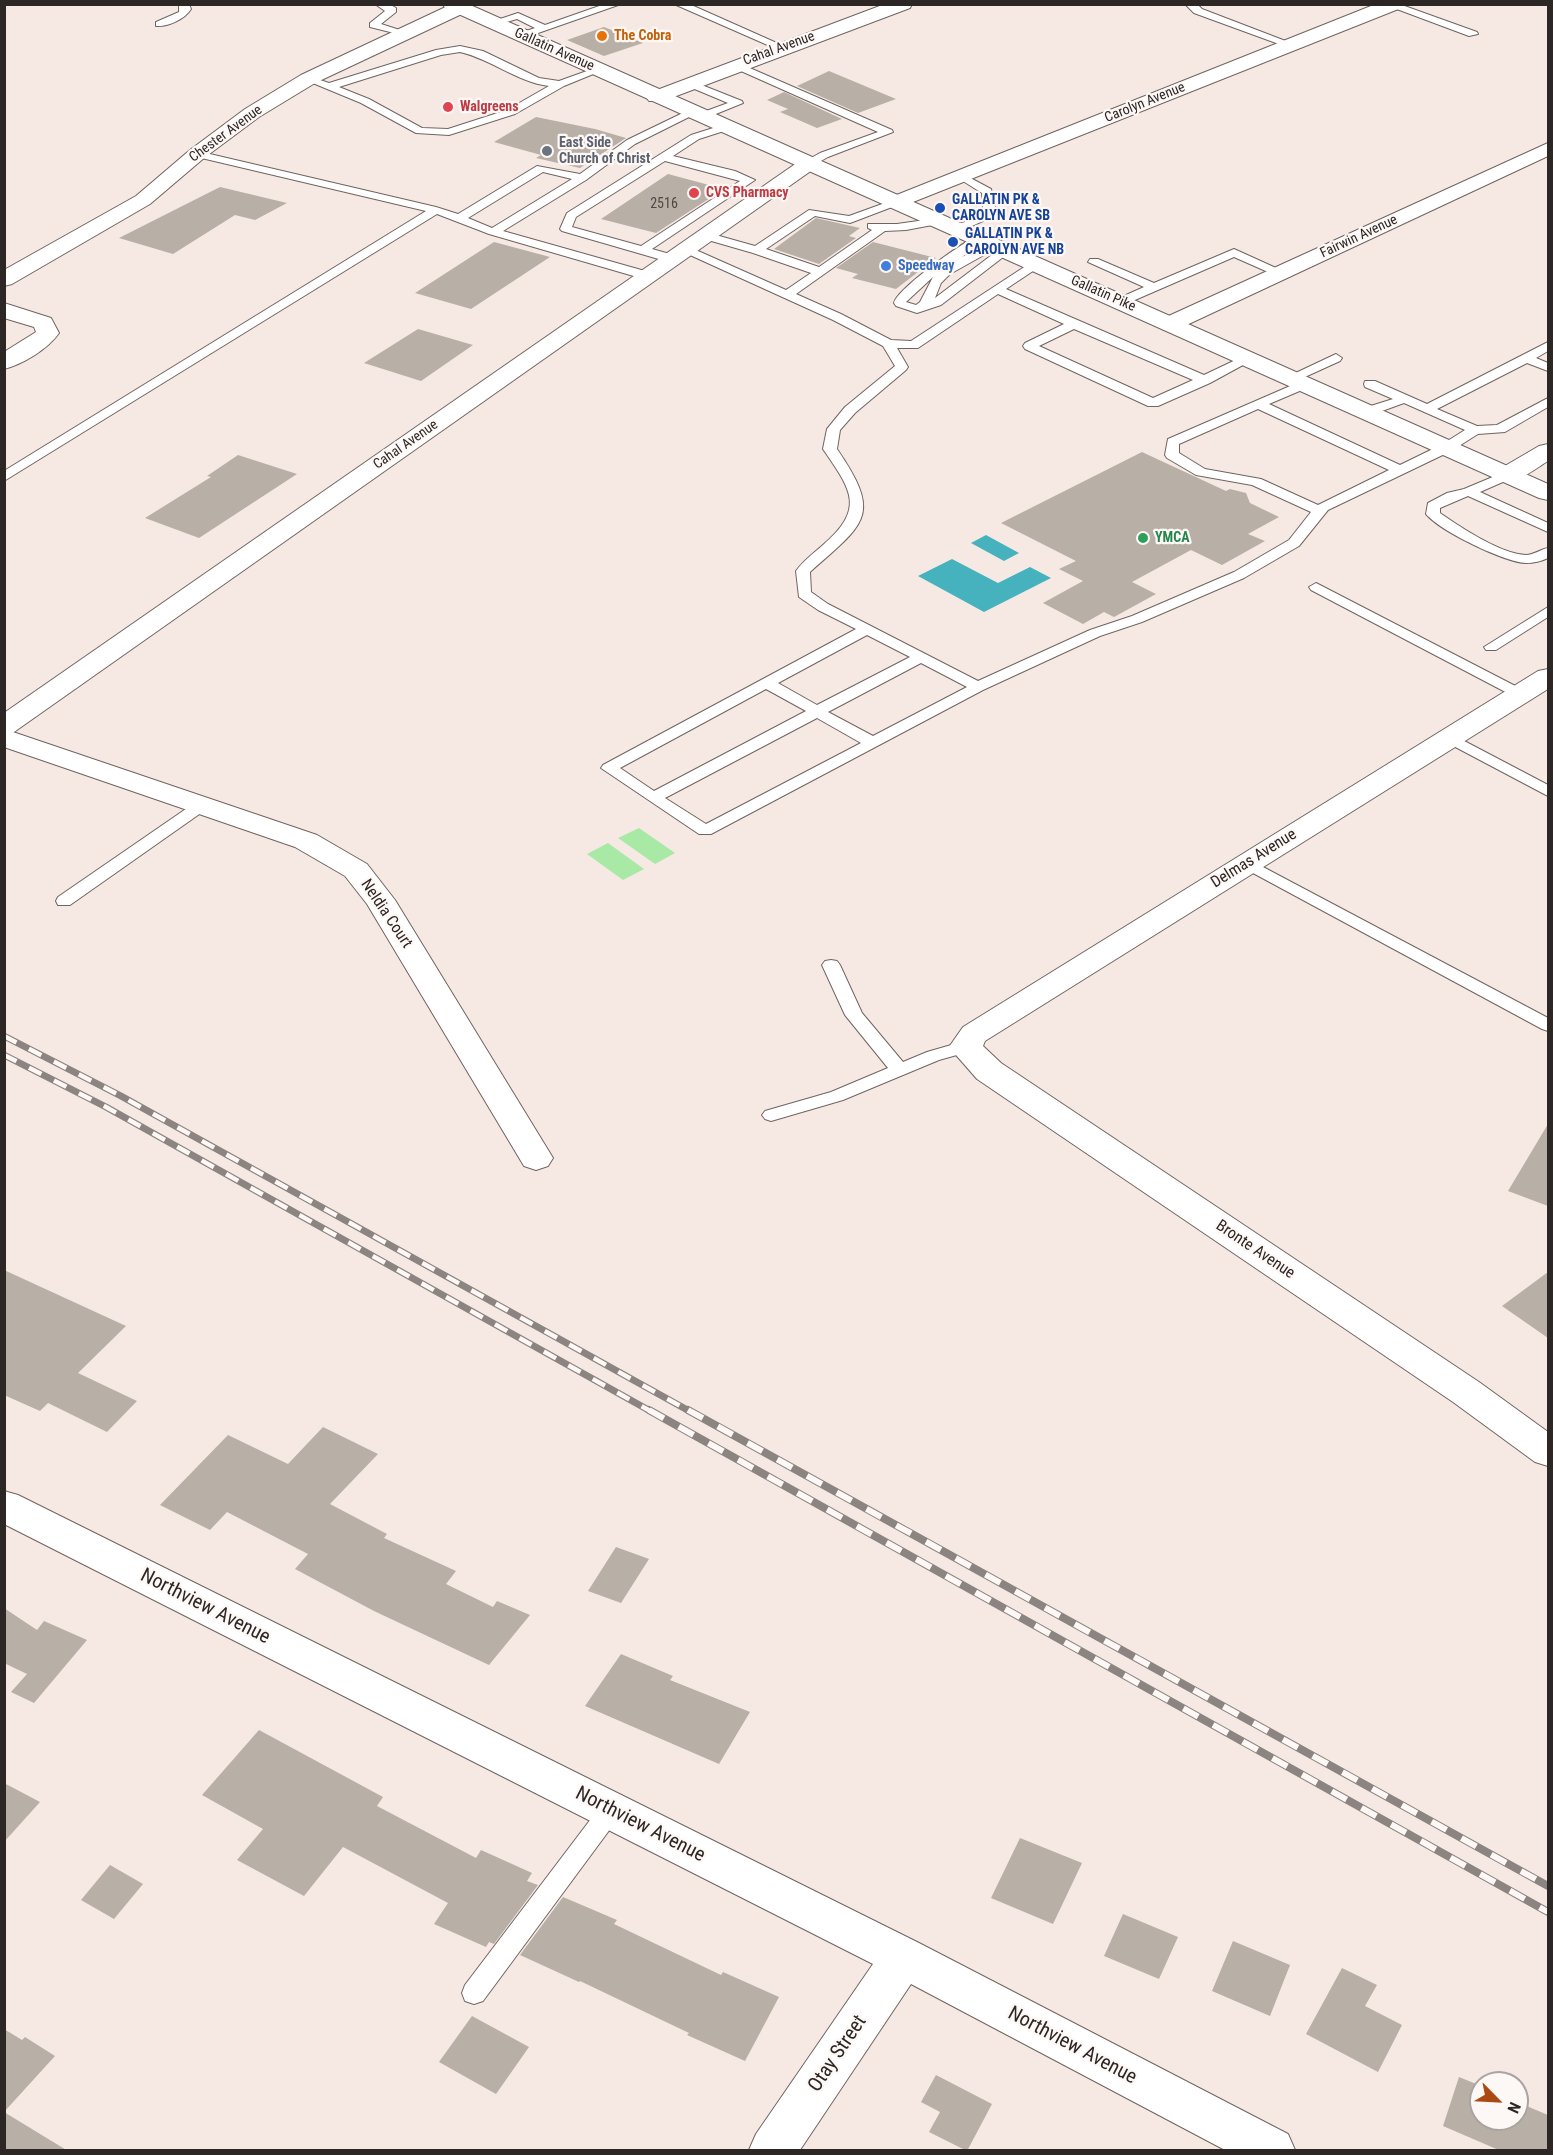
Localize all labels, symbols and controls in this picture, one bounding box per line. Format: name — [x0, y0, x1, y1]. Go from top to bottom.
street label: Gallatin Avenue — [511, 25, 597, 75]
place label: The Cobra — [614, 28, 671, 44]
street label: Cahal Avenue — [741, 28, 817, 70]
marker: The Cobra — [595, 29, 609, 43]
street label: Carolyn Avenue — [1102, 79, 1188, 127]
place label: Walgreens — [460, 99, 519, 115]
marker: Walgreens — [441, 100, 455, 114]
street label: Chester Avenue — [186, 102, 266, 166]
place label: East Side Church of Christ — [559, 135, 650, 168]
marker: East Side Church of Christ — [540, 144, 554, 158]
place label: CVS Pharmacy — [706, 185, 789, 201]
marker: CVS Pharmacy — [687, 186, 701, 200]
place label: GALLATIN PK & CAROLYN AVE SB — [952, 192, 1050, 225]
house number: 2516 — [650, 196, 678, 212]
marker: GALLATIN PK & CAROLYN AVE SB — [933, 201, 947, 215]
street label: Fairwin Avenue — [1318, 212, 1400, 262]
place label: GALLATIN PK & CAROLYN AVE NB — [965, 226, 1064, 258]
marker: GALLATIN PK & CAROLYN AVE NB — [946, 235, 960, 249]
place label: Speedway — [898, 258, 954, 274]
marker: Speedway — [879, 259, 893, 273]
street label: Gallatin Pike — [1068, 272, 1138, 316]
street label: Cahal Avenue — [371, 417, 441, 473]
place label: YMCA — [1155, 530, 1190, 546]
marker: YMCA — [1136, 531, 1150, 545]
street label: Delmas Avenue — [1208, 825, 1300, 893]
street label: Neldia Court — [356, 876, 416, 952]
street label: Bronte Avenue — [1212, 1217, 1298, 1283]
street label: Northview Avenue — [136, 1564, 274, 1650]
street label: Northview Avenue — [571, 1782, 709, 1868]
street label: Northview Avenue — [1004, 2002, 1140, 2090]
street label: Otay Street — [804, 2011, 872, 2097]
north arrow — [1469, 2071, 1529, 2131]
text: N — [1503, 2099, 1525, 2116]

